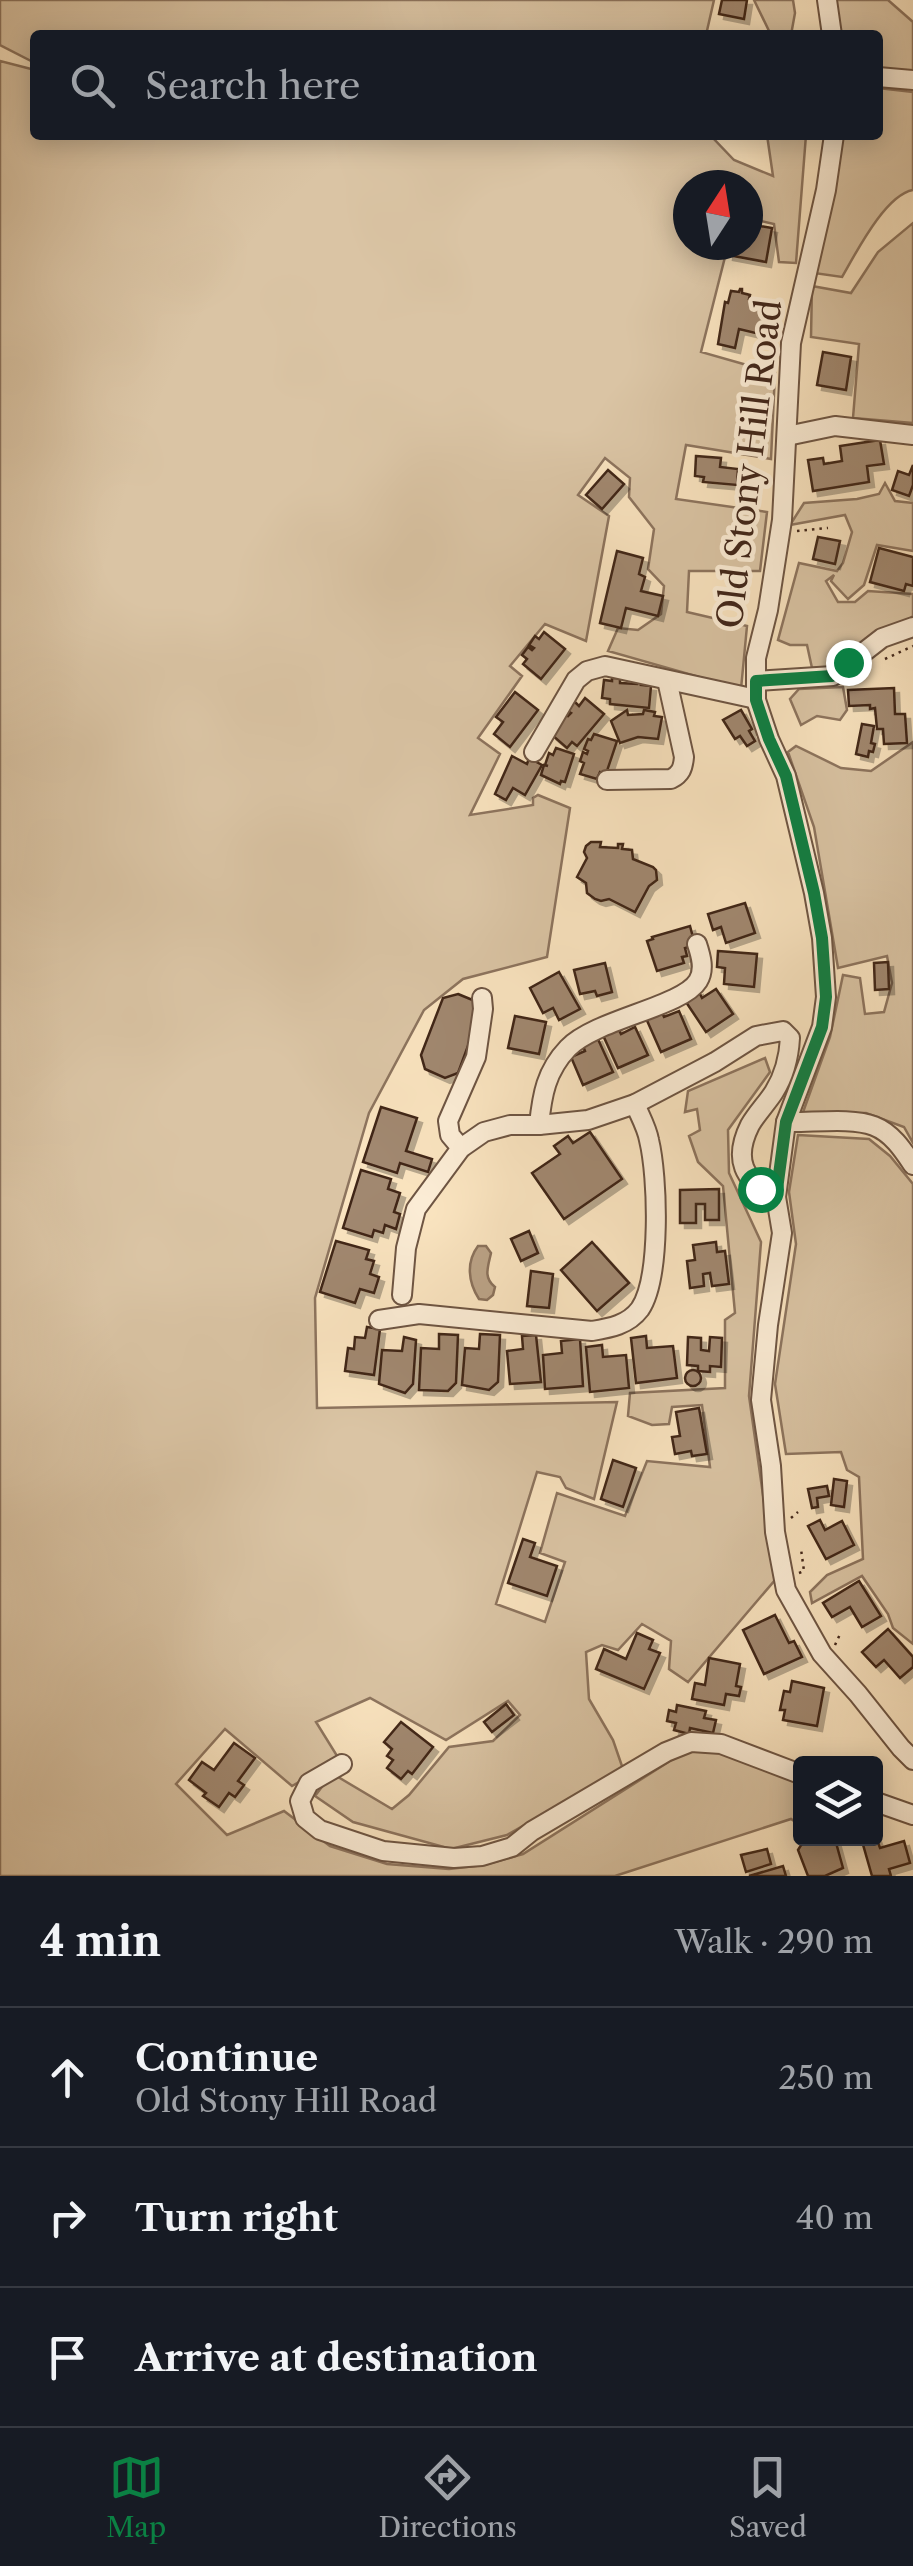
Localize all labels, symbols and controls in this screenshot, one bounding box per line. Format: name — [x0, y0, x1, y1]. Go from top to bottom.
search box — [30, 30, 883, 140]
icon: search — [65, 58, 120, 113]
text: Search here — [145, 62, 360, 109]
north arrow — [673, 170, 763, 260]
street label: Old Stony Hill Road — [708, 297, 790, 631]
route end — [826, 640, 872, 686]
route start — [738, 1167, 784, 1213]
map controls — [793, 1756, 883, 1846]
button: layers — [793, 1756, 883, 1846]
text: 4 min — [40, 1915, 161, 1967]
text: Walk · 290 m — [675, 1922, 873, 1961]
text: Continue — [135, 2034, 318, 2081]
icon: ahead — [40, 2050, 95, 2105]
text: 250 m — [779, 2058, 873, 2097]
text: Old Stony Hill Road — [135, 2081, 437, 2120]
icon: right — [40, 2190, 95, 2245]
text: Turn right — [135, 2194, 338, 2241]
text: 40 m — [796, 2198, 873, 2237]
icon: arrive — [40, 2330, 95, 2385]
text: Arrive at destination — [135, 2334, 538, 2381]
tab: Map — [106, 2450, 166, 2544]
tab: Directions — [378, 2450, 517, 2544]
tab: Saved — [729, 2450, 807, 2544]

